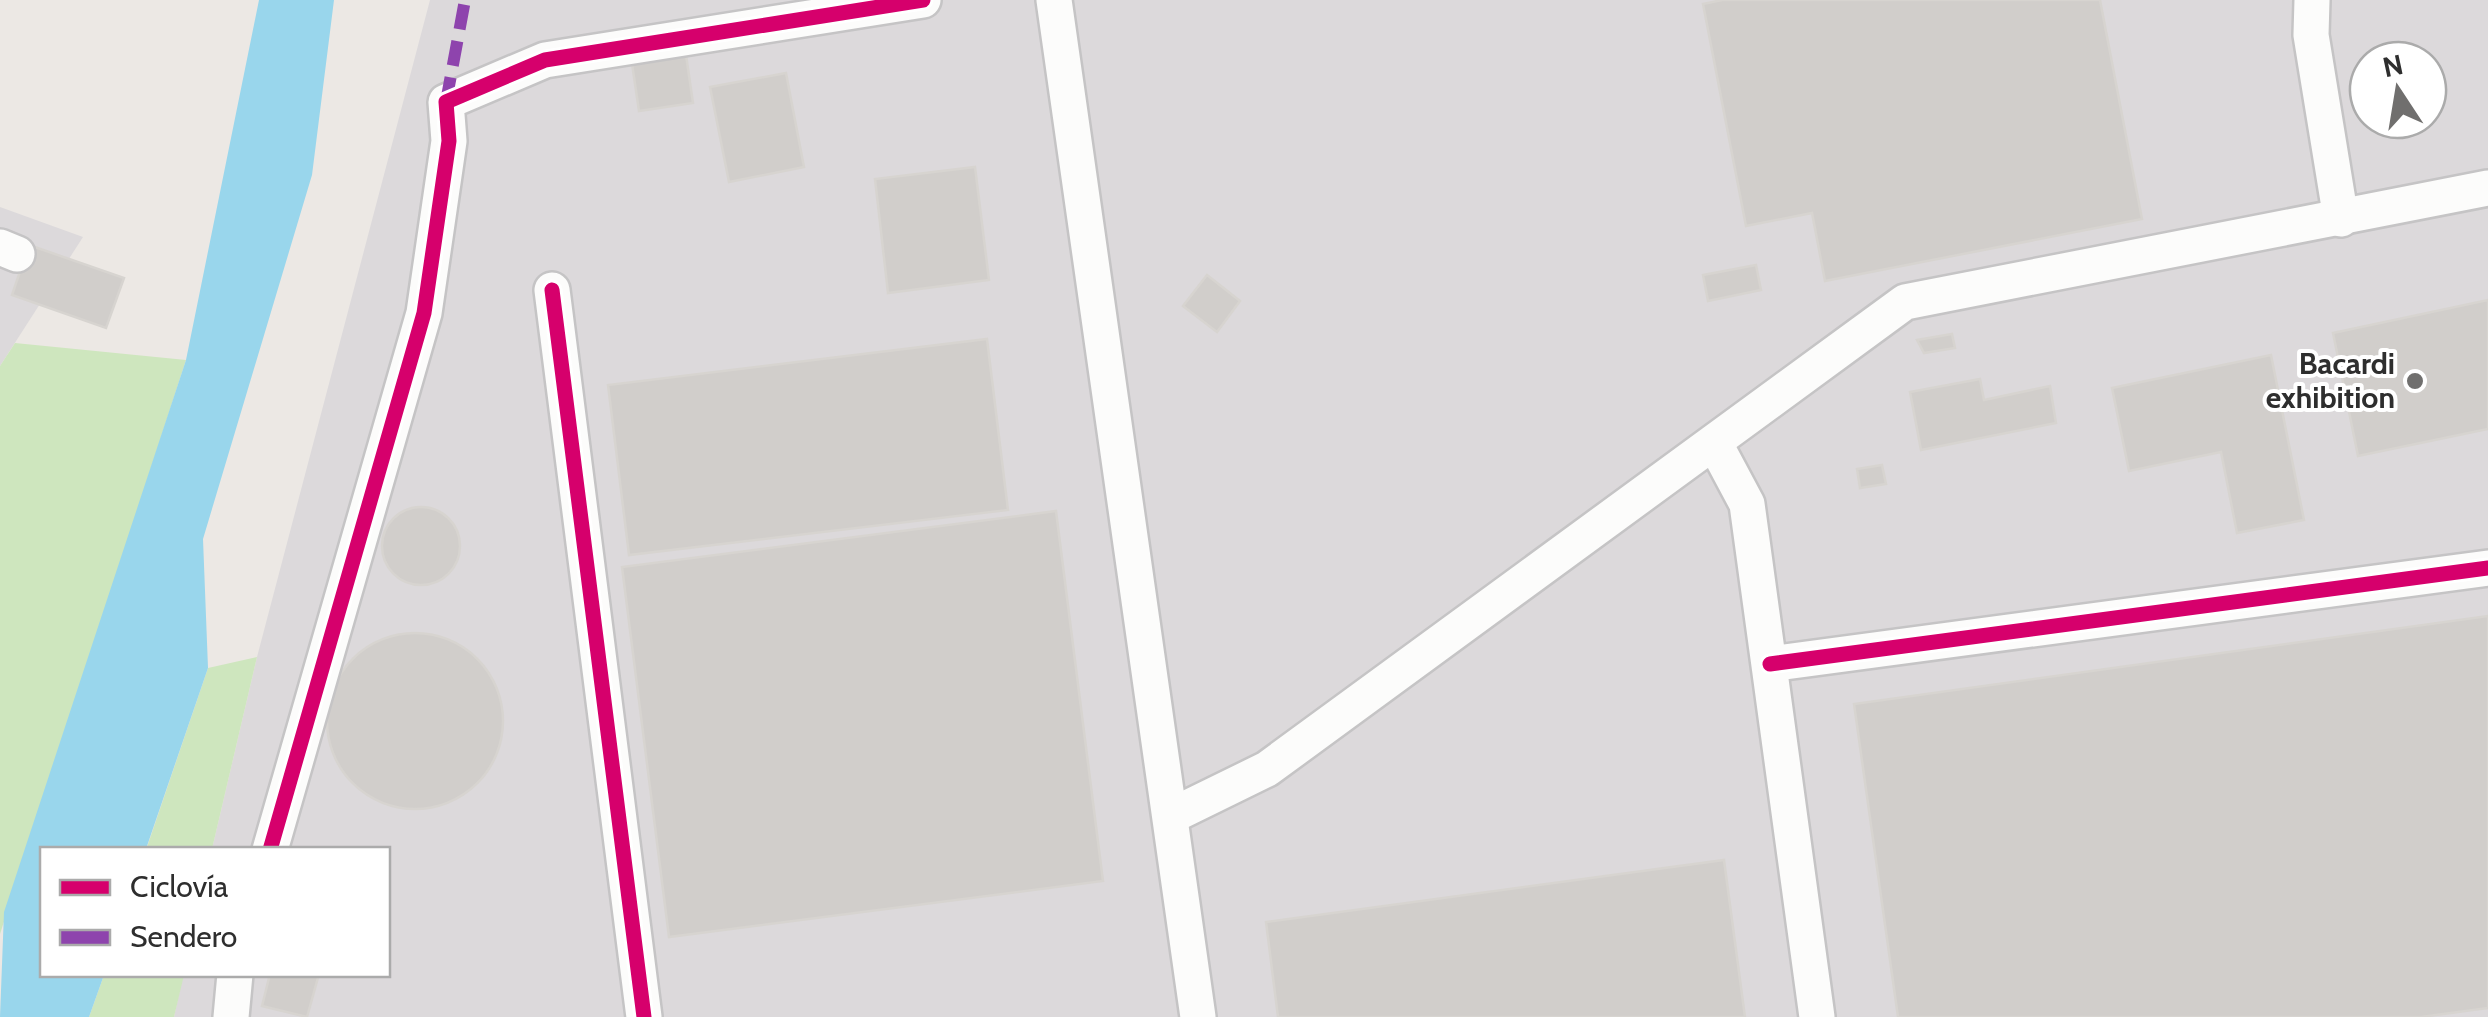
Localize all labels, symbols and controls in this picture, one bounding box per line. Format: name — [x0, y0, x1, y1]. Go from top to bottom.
north arrow — [2348, 40, 2448, 140]
text: N — [2380, 47, 2406, 84]
place label: Bacardi exhibition — [2266, 345, 2395, 416]
marker: Bacardi exhibition — [2404, 370, 2426, 392]
legend — [40, 847, 390, 977]
text: Ciclovía — [130, 868, 229, 905]
text: Sendero — [130, 918, 237, 955]

